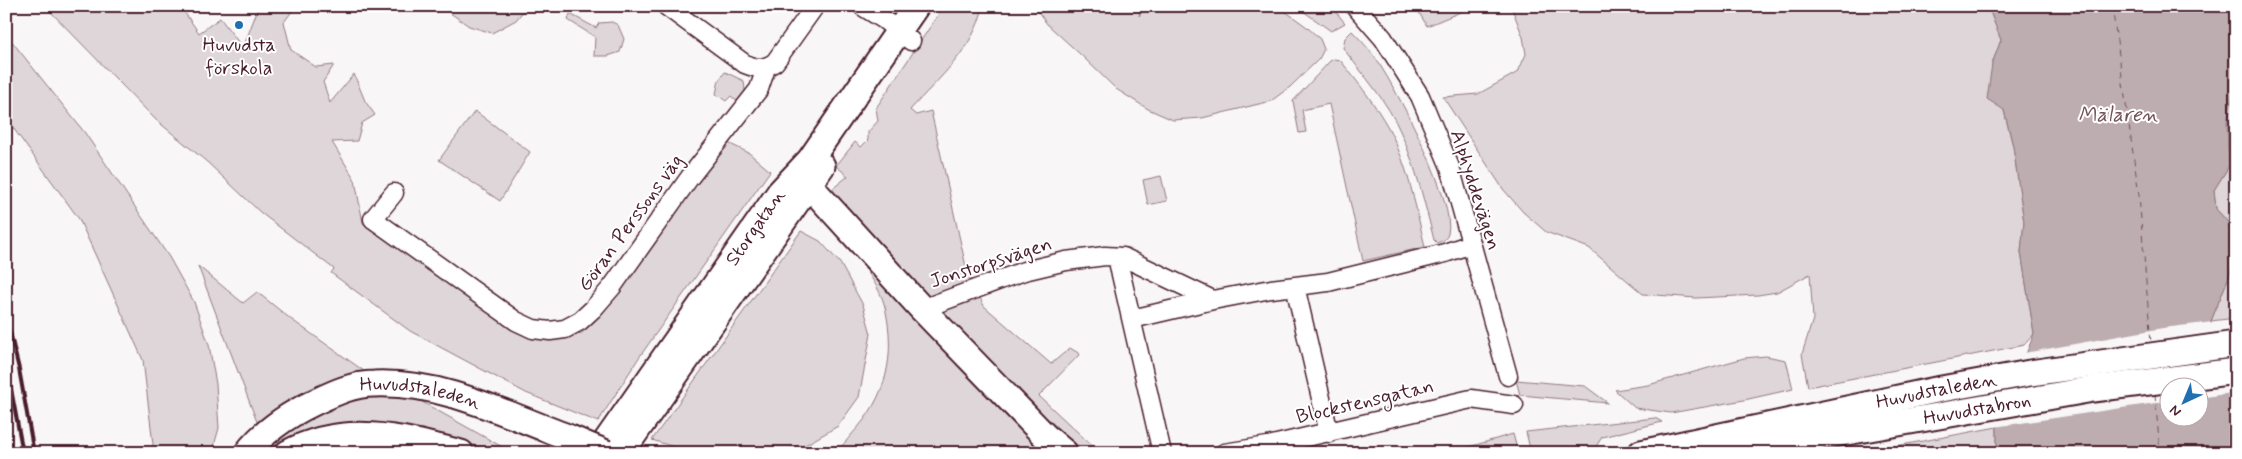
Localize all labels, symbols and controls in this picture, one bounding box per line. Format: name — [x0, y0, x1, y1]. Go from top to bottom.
marker: Huvudsta förskola — [233, 19, 245, 31]
place label: Huvudsta förskola — [203, 32, 275, 82]
water label: Mälaren — [2078, 101, 2158, 129]
street label: Alphyddevägen — [1443, 126, 1507, 254]
street label: Göran Perssons väg — [572, 149, 690, 297]
street label: Storgatan — [719, 183, 792, 271]
street label: Jonstorpsvägen — [927, 231, 1055, 295]
street label: Huvudstaleden — [1874, 366, 1999, 416]
street label: Huvudstaleden — [358, 370, 485, 416]
street label: Blockstensgatan — [1293, 373, 1437, 432]
north arrow — [2160, 376, 2210, 426]
street label: Huvudstabron — [1921, 387, 2033, 432]
text: N — [2166, 401, 2185, 420]

